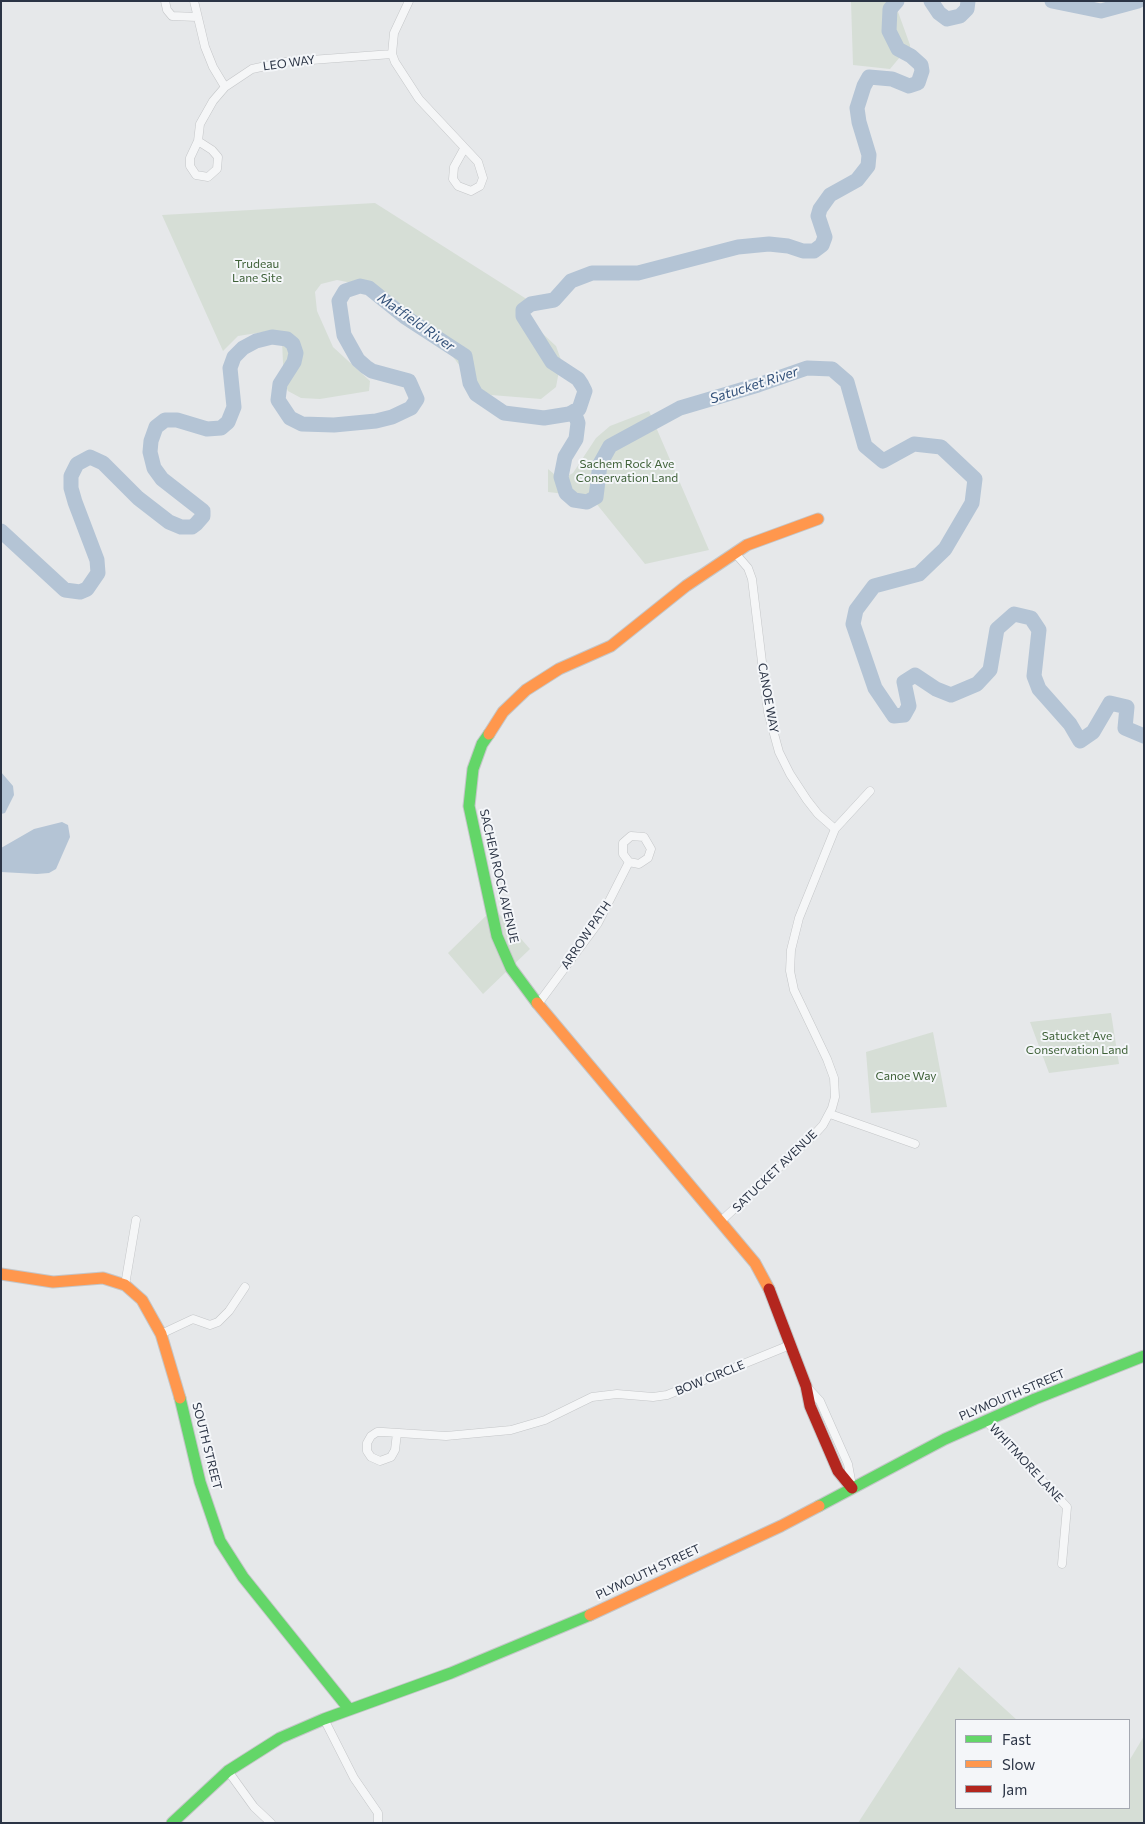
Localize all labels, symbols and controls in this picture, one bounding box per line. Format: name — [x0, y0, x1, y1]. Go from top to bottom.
street label: LEO WAY — [262, 52, 316, 74]
park label: Trudeau Lane Site — [232, 257, 282, 285]
water label: Matfield River — [374, 289, 458, 355]
water label: Satucket River — [708, 363, 800, 407]
park label: Sachem Rock Ave Conservation Land — [576, 457, 678, 485]
street label: CANOE WAY — [755, 662, 781, 734]
street label: SACHEM ROCK AVENUE — [477, 808, 521, 944]
street label: ARROW PATH — [558, 898, 614, 972]
park label: Satucket Ave Conservation Land — [1026, 1029, 1128, 1057]
park label: Canoe Way — [875, 1069, 937, 1083]
street label: SATUCKET AVENUE — [730, 1127, 820, 1215]
street label: BOW CIRCLE — [673, 1358, 747, 1398]
street label: PLYMOUTH STREET — [957, 1366, 1067, 1424]
street label: SOUTH STREET — [189, 1401, 225, 1491]
street label: WHITMORE LANE — [986, 1421, 1066, 1505]
street label: PLYMOUTH STREET — [593, 1541, 703, 1603]
legend — [955, 1719, 1130, 1809]
text: Fast — [1002, 1730, 1031, 1748]
text: Slow — [1002, 1755, 1035, 1773]
text: Jam — [1002, 1780, 1027, 1798]

